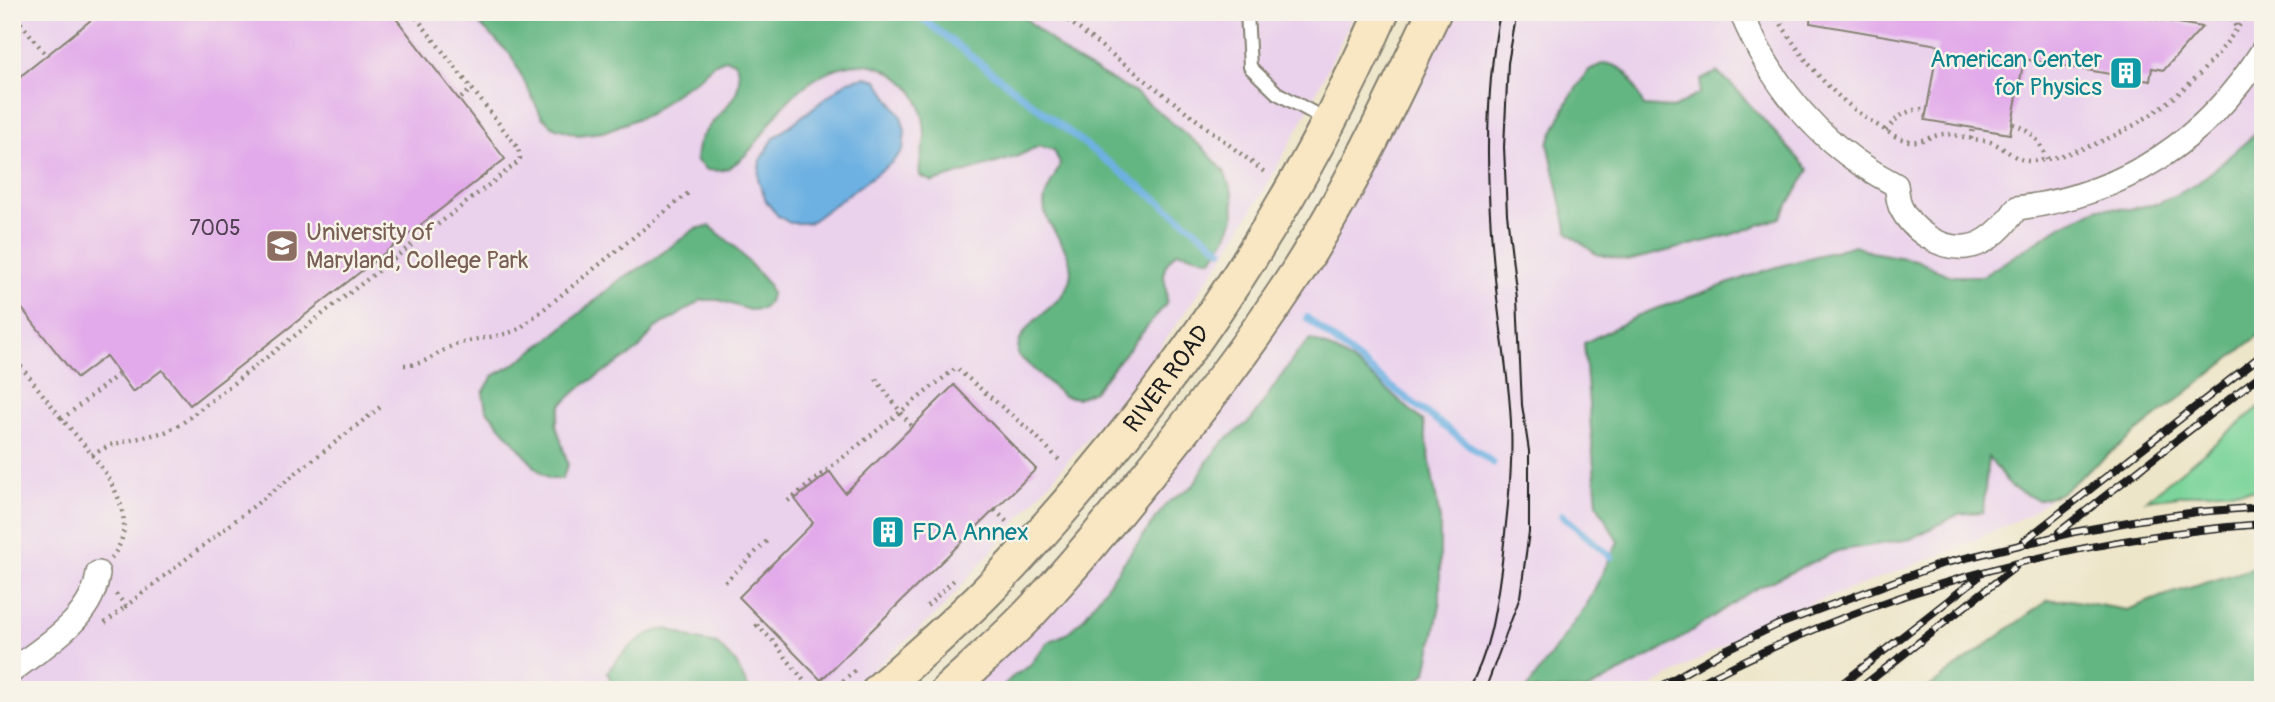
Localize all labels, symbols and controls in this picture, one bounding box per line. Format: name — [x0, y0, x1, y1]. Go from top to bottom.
place label: American Center for Physics — [1930, 45, 2102, 102]
building icon: American Center for Physics — [2107, 54, 2145, 92]
house number: 7005 — [189, 215, 241, 242]
place label: University of Maryland, College Park — [306, 218, 528, 275]
school or university icon: University of Maryland, College Park — [263, 227, 301, 265]
street label: RIVER ROAD — [1118, 319, 1216, 438]
building icon: FDA Annex — [869, 513, 907, 551]
place label: FDA Annex — [912, 518, 1029, 547]

